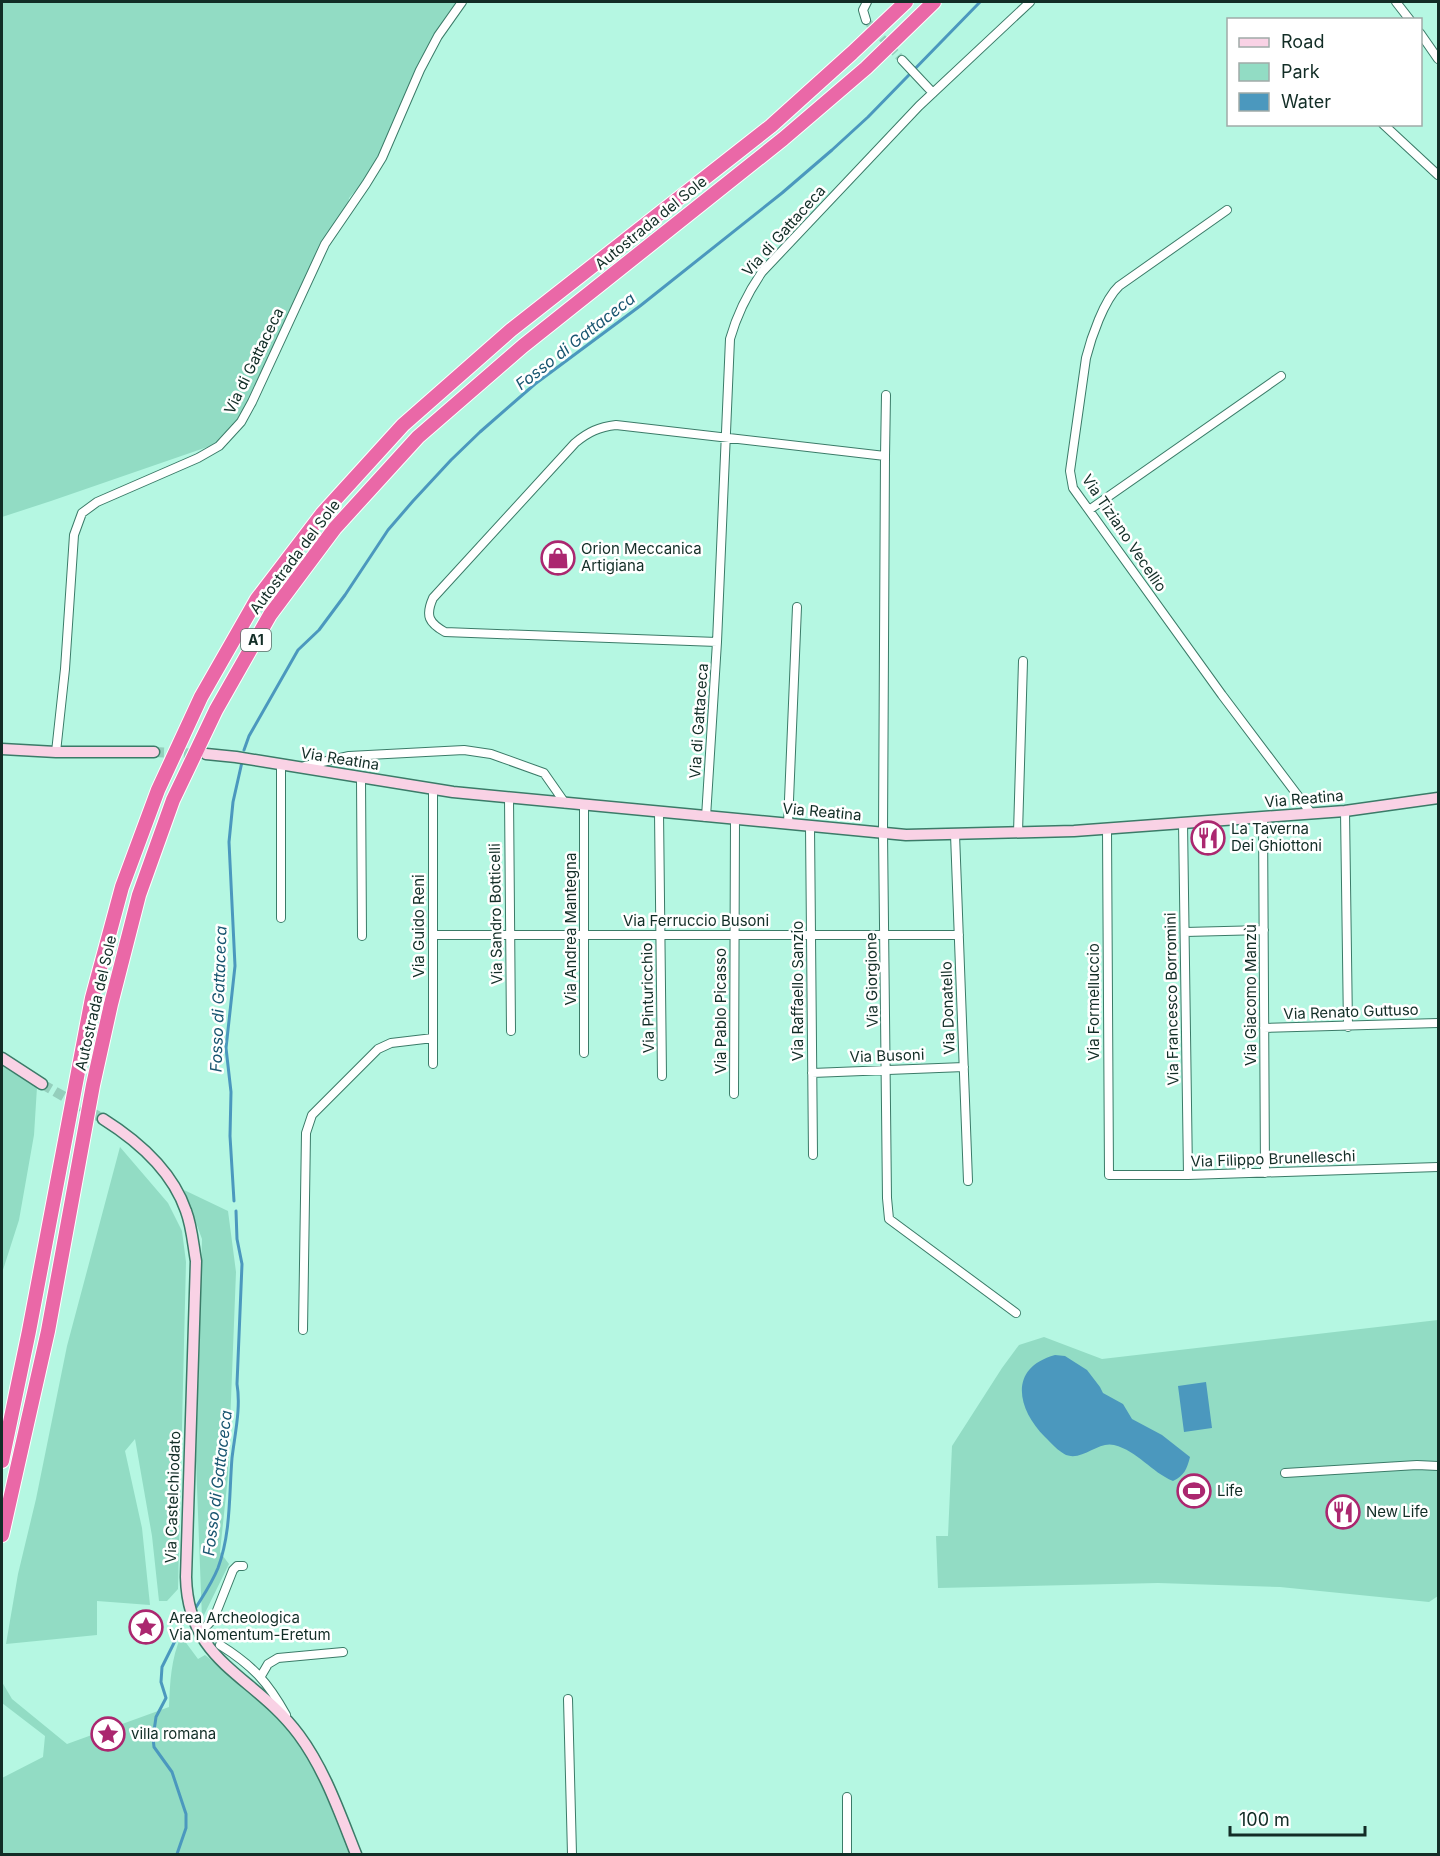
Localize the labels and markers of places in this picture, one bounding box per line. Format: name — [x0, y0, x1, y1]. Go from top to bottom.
place label: Orion Meccanica Artigiana — [581, 539, 702, 575]
shop icon: Orion Meccanica Artigiana — [540, 540, 576, 576]
place label: La Taverna Dei Ghiottoni — [1231, 819, 1322, 855]
restaurant icon: La Taverna Dei Ghiottoni — [1190, 820, 1226, 856]
sports icon: Life — [1176, 1473, 1212, 1509]
place label: Life — [1217, 1481, 1243, 1500]
restaurant icon: New Life — [1325, 1494, 1361, 1530]
place label: New Life — [1366, 1502, 1428, 1521]
place label: Area Archeologica Via Nomentum-Eretum — [169, 1608, 331, 1644]
place icon: Area Archeologica Via Nomentum-Eretum — [128, 1609, 164, 1645]
place icon: villa romana — [90, 1716, 126, 1752]
place label: villa romana — [131, 1724, 216, 1743]

